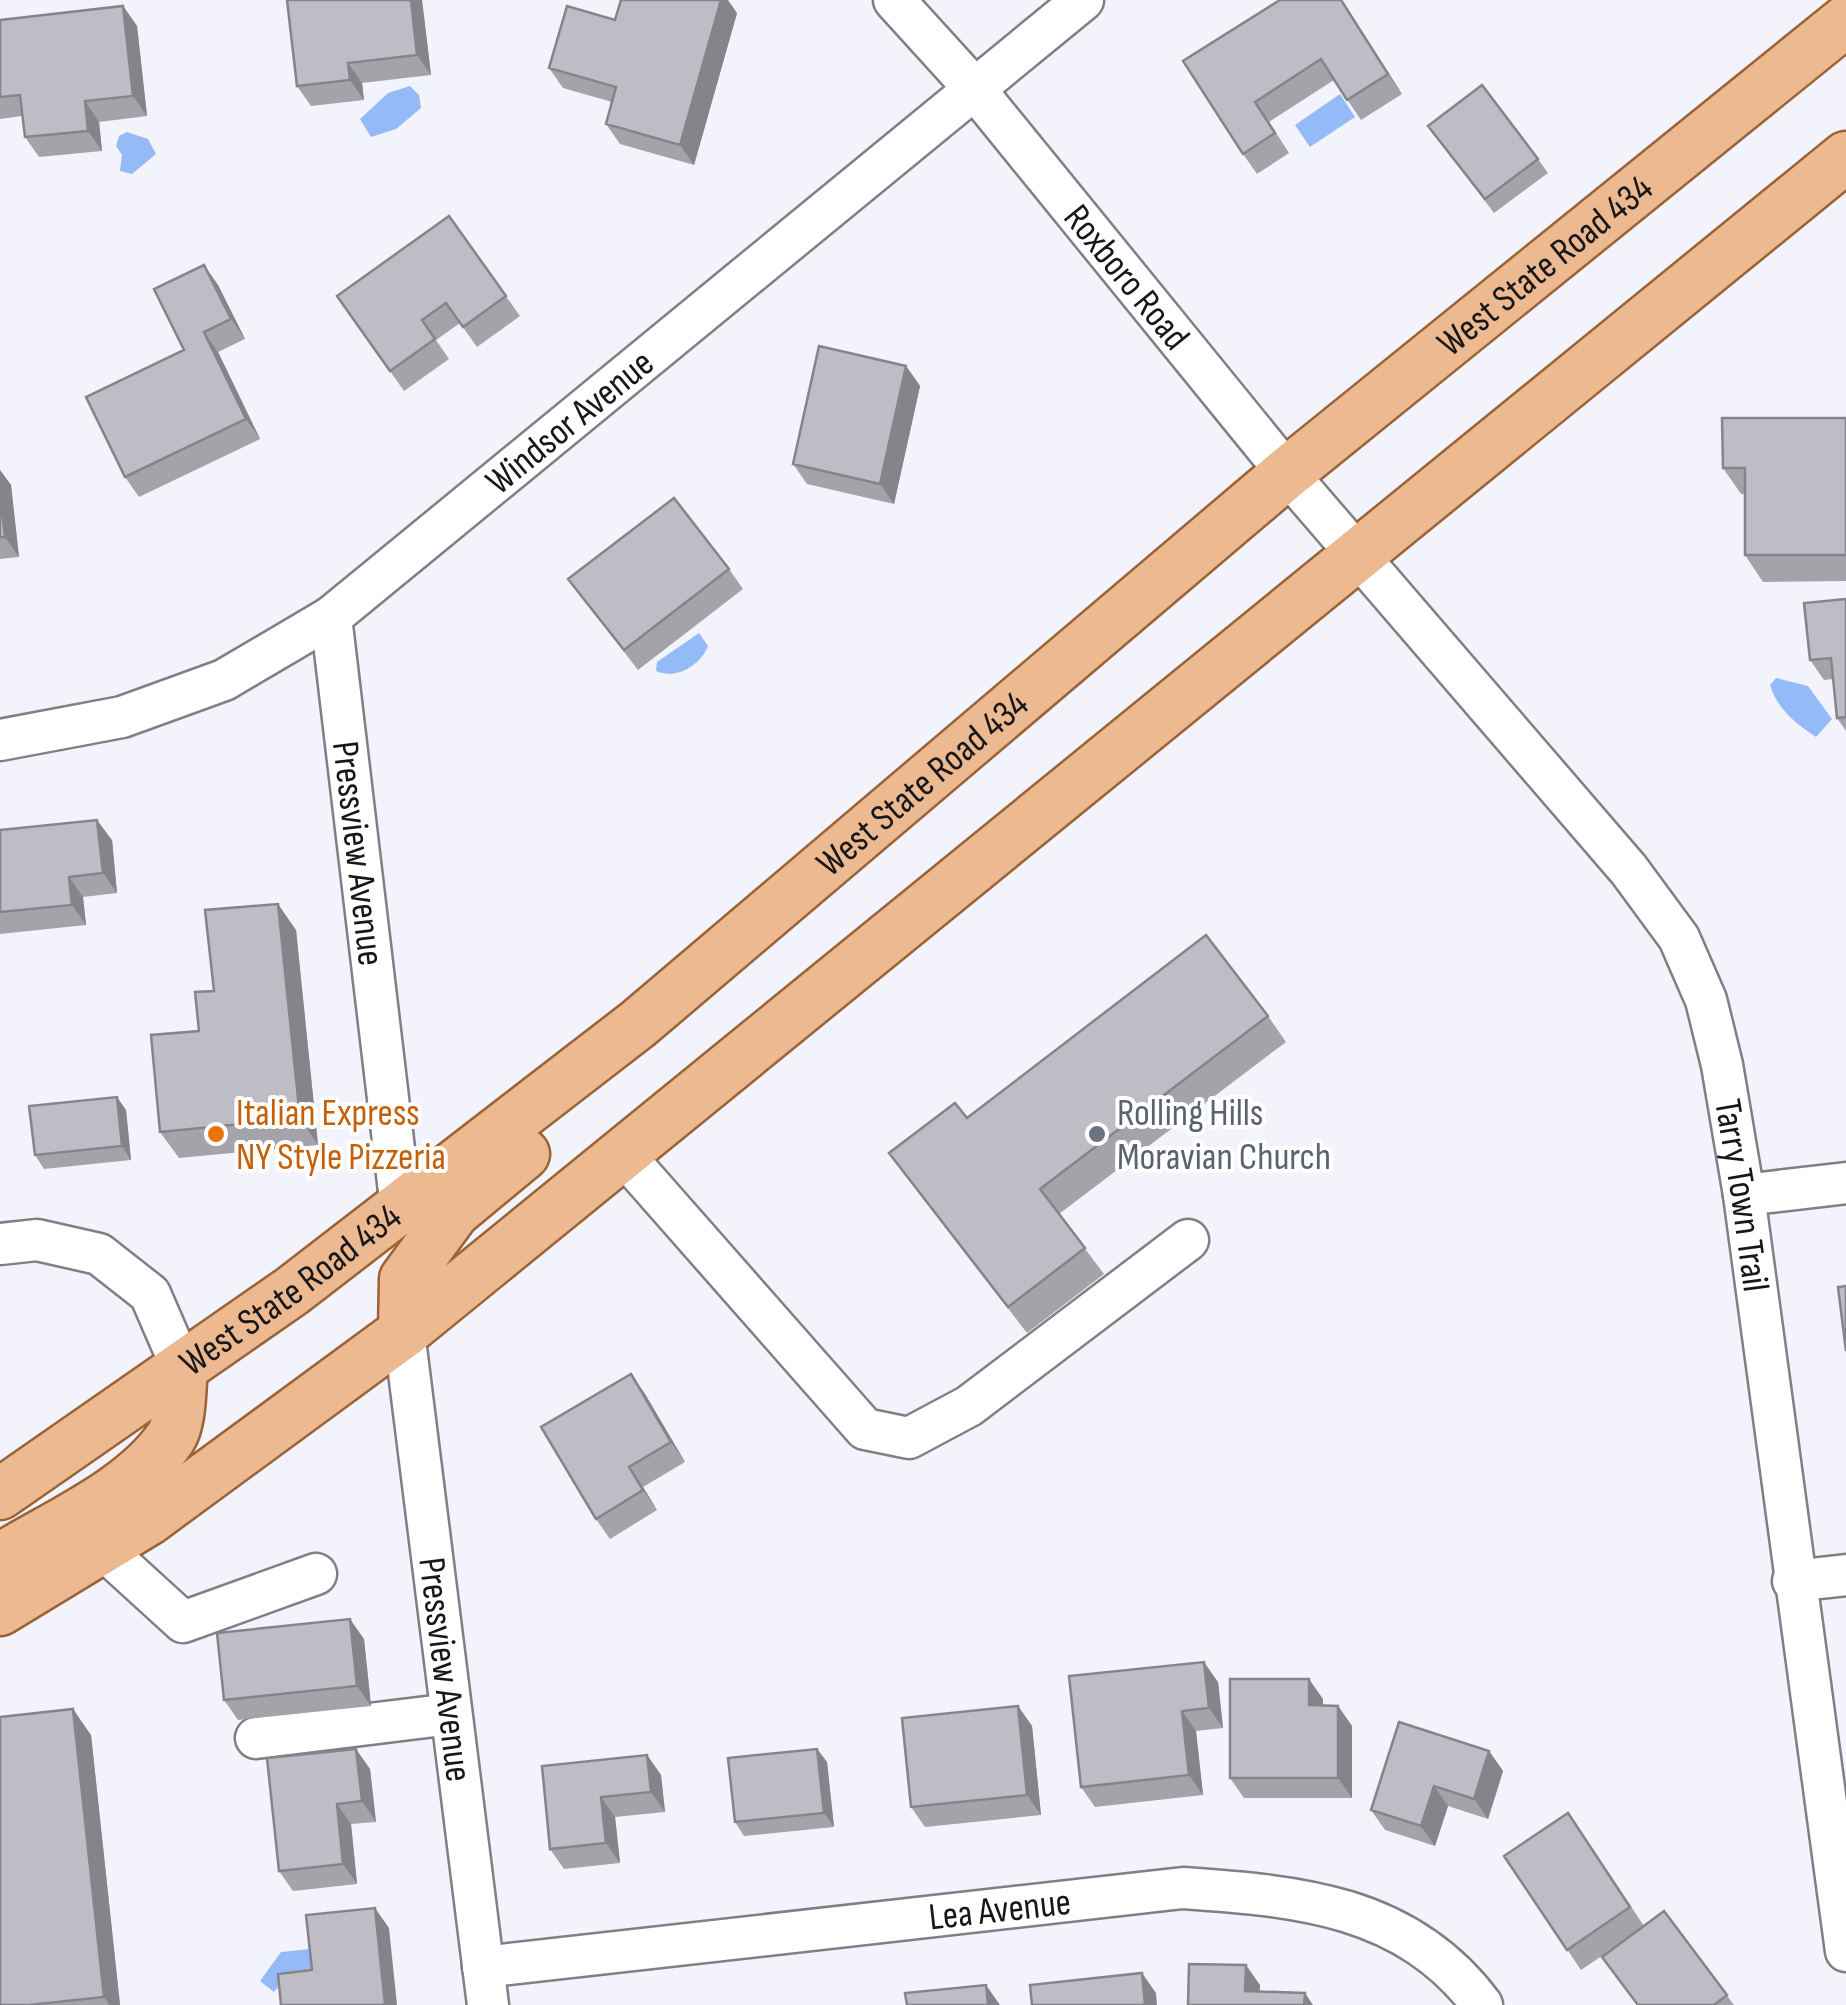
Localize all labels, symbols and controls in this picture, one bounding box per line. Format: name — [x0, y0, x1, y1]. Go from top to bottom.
street label: West State Road 434 — [1429, 166, 1662, 366]
street label: Roxboro Road — [1054, 196, 1198, 359]
street label: Windsor Avenue — [477, 341, 663, 505]
street label: West State Road 434 — [808, 682, 1038, 886]
street label: Pressview Avenue — [322, 739, 393, 968]
place label: Italian Express NY Style Pizzeria — [236, 1091, 446, 1180]
place label: Rolling Hills Moravian Church — [1117, 1091, 1331, 1180]
street label: Tarry Town Trail — [1704, 1096, 1778, 1295]
marker: Italian Express NY Style Pizzeria — [205, 1123, 227, 1145]
marker: Rolling Hills Moravian Church — [1086, 1123, 1108, 1145]
street label: West State Road 434 — [172, 1194, 410, 1386]
street label: Pressview Avenue — [408, 1555, 481, 1784]
street label: Lea Avenue — [927, 1880, 1073, 1941]

